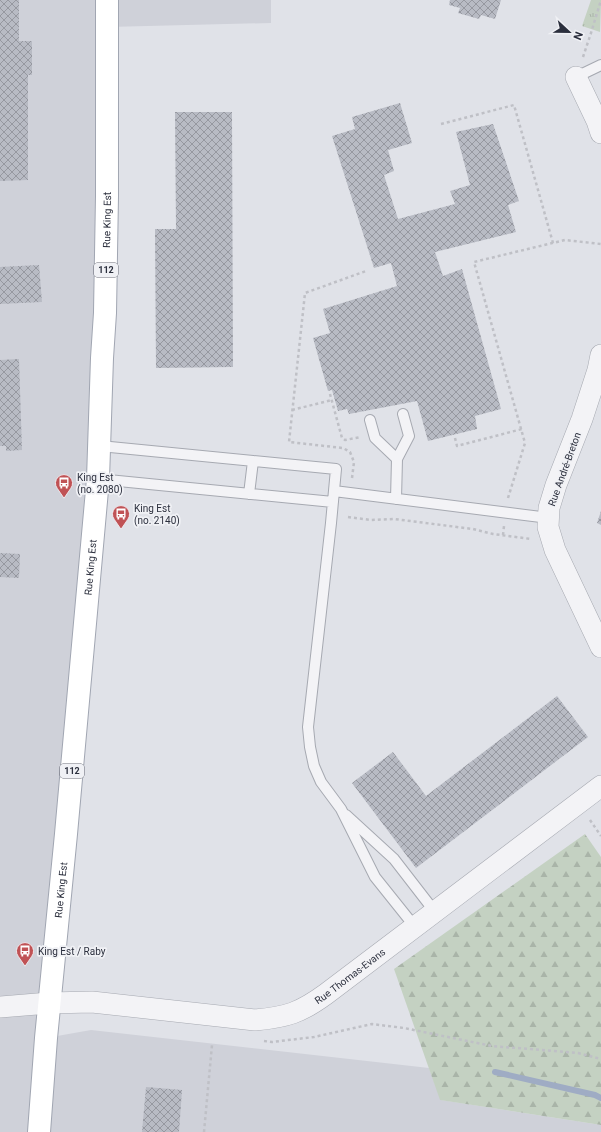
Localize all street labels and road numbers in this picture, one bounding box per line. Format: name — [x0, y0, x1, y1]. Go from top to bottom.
street label: Rue King Est — [101, 192, 113, 248]
road number: 112 — [94, 263, 118, 277]
street label: Rue André-Breton — [546, 431, 583, 508]
street label: Rue King Est — [83, 539, 99, 596]
road number: 112 — [60, 764, 84, 778]
street label: Rue King Est — [53, 862, 69, 918]
street label: Rue Thomas-Evans — [313, 946, 387, 1006]

